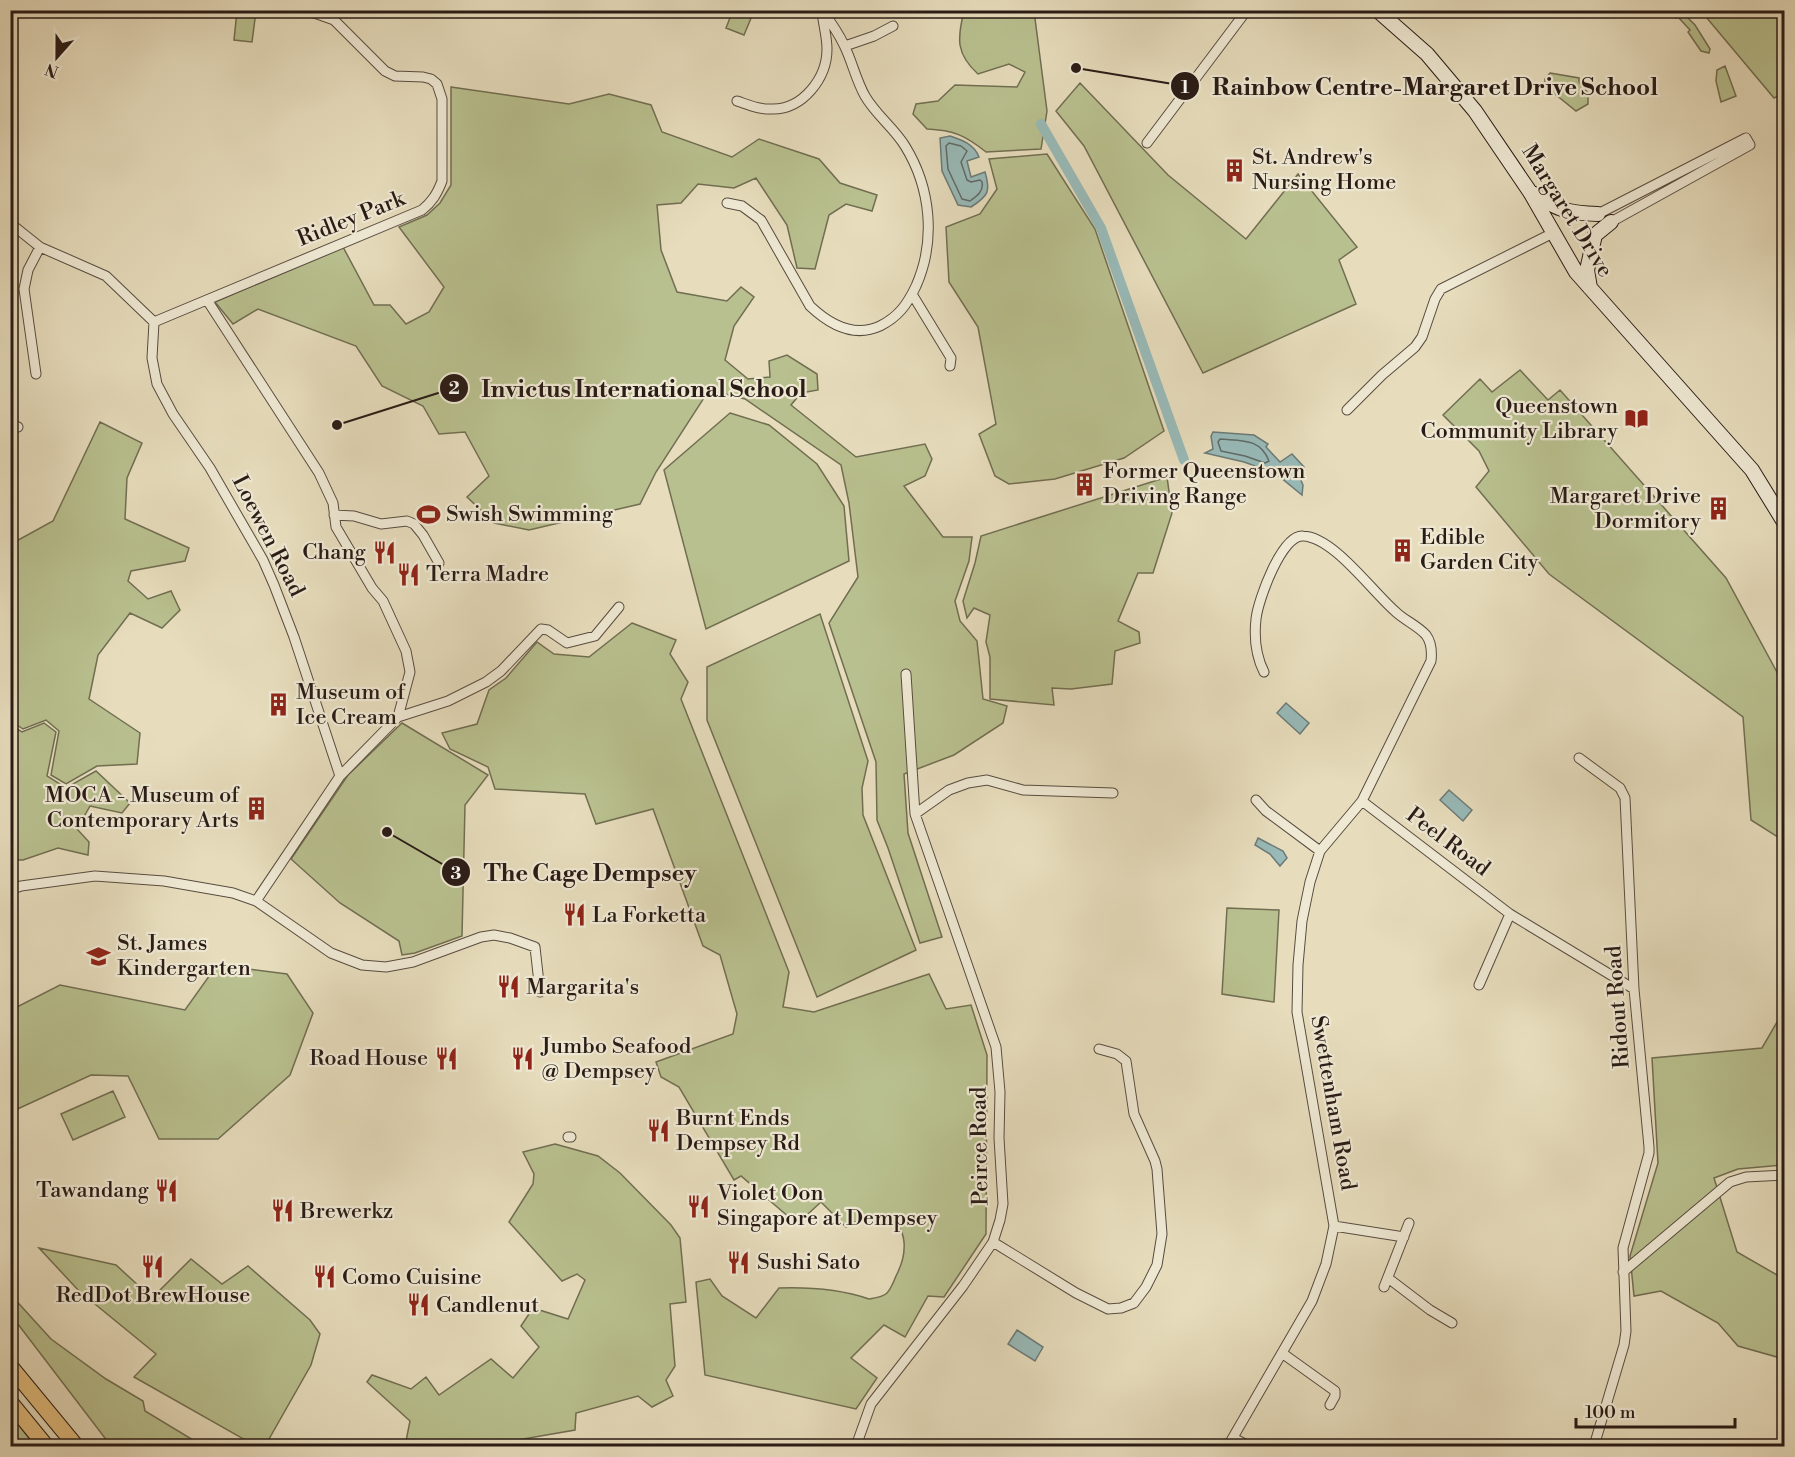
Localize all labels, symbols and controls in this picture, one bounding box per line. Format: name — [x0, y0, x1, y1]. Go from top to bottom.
north arrow — [27, 27, 87, 87]
text: N — [42, 58, 61, 82]
callout: Rainbow Centre-Margaret Drive School — [1170, 65, 1670, 107]
text: Rainbow Centre-Margaret Drive School — [1212, 73, 1658, 103]
text: 1 — [1181, 76, 1190, 99]
street label: Margaret Drive — [1515, 140, 1619, 282]
place label: St. Andrew's Nursing Home — [1252, 144, 1396, 196]
building icon: St. Andrew's Nursing Home — [1221, 157, 1247, 183]
street label: Ridley Park — [293, 185, 410, 253]
callout: Invictus International School — [439, 367, 819, 409]
text: Invictus International School — [481, 375, 807, 405]
text: 2 — [448, 377, 460, 400]
place label: Queenstown Community Library — [1420, 393, 1618, 445]
library icon: Queenstown Community Library — [1623, 406, 1649, 432]
place label: Former Queenstown Driving Range — [1103, 458, 1305, 510]
street label: Loewen Road — [226, 471, 310, 602]
building icon: Former Queenstown Driving Range — [1072, 471, 1098, 497]
place label: Margaret Drive Dormitory — [1550, 483, 1701, 535]
building icon: Margaret Drive Dormitory — [1706, 496, 1732, 522]
sports icon: Swish Swimming — [415, 501, 441, 527]
place label: Swish Swimming — [446, 501, 614, 528]
place label: Edible Garden City — [1420, 524, 1539, 576]
building icon: Edible Garden City — [1389, 537, 1415, 563]
place label: Chang — [302, 539, 367, 566]
restaurant icon: Chang — [371, 539, 397, 565]
restaurant icon: Terra Madre — [395, 561, 421, 587]
place label: Terra Madre — [426, 561, 549, 588]
place label: Museum of Ice Cream — [296, 679, 406, 731]
building icon: Museum of Ice Cream — [265, 692, 291, 718]
place label: MOCA - Museum of Contemporary Arts — [45, 782, 240, 834]
building icon: MOCA - Museum of Contemporary Arts — [244, 795, 270, 821]
street label: Peel Road — [1401, 802, 1496, 883]
callout: The Cage Dempsey — [441, 851, 708, 893]
text: The Cage Dempsey — [484, 859, 697, 889]
text: 3 — [451, 862, 462, 885]
restaurant icon: La Forketta — [561, 902, 587, 928]
place label: La Forketta — [592, 902, 707, 929]
place label: St. James Kindergarten — [117, 930, 251, 982]
school or university icon: St. James Kindergarten — [86, 943, 112, 969]
street label: Ridout Road — [1600, 944, 1636, 1069]
restaurant icon: Margarita's — [495, 974, 521, 1000]
place label: Margarita's — [526, 974, 639, 1001]
street label: Swettenham Road — [1304, 1013, 1362, 1193]
place label: Jumbo Seafood @ Dempsey — [540, 1033, 692, 1085]
place label: Road House — [309, 1045, 428, 1072]
restaurant icon: Road House — [433, 1045, 459, 1071]
restaurant icon: Jumbo Seafood @ Dempsey — [510, 1046, 536, 1072]
street label: Peirce Road — [965, 1086, 995, 1206]
place label: Burnt Ends Dempsey Rd — [675, 1105, 800, 1157]
restaurant icon: Burnt Ends Dempsey Rd — [645, 1118, 671, 1144]
place label: Tawandang — [36, 1177, 150, 1204]
restaurant icon: Tawandang — [154, 1177, 180, 1203]
place label: Violet Oon Singapore at Dempsey — [716, 1180, 938, 1232]
restaurant icon: Violet Oon Singapore at Dempsey — [686, 1193, 712, 1219]
restaurant icon: Brewerkz — [269, 1198, 295, 1224]
place label: Brewerkz — [299, 1198, 393, 1225]
restaurant icon: Sushi Sato — [726, 1249, 752, 1275]
place label: Sushi Sato — [757, 1249, 860, 1276]
restaurant icon: RedDot BrewHouse — [140, 1253, 166, 1279]
restaurant icon: Como Cuisine — [311, 1264, 337, 1290]
place label: Como Cuisine — [342, 1264, 482, 1291]
place label: RedDot BrewHouse — [56, 1282, 250, 1309]
restaurant icon: Candlenut — [405, 1292, 431, 1318]
place label: Candlenut — [436, 1292, 539, 1319]
scale bar — [1576, 1391, 1735, 1429]
text: 100 m — [1585, 1401, 1636, 1424]

